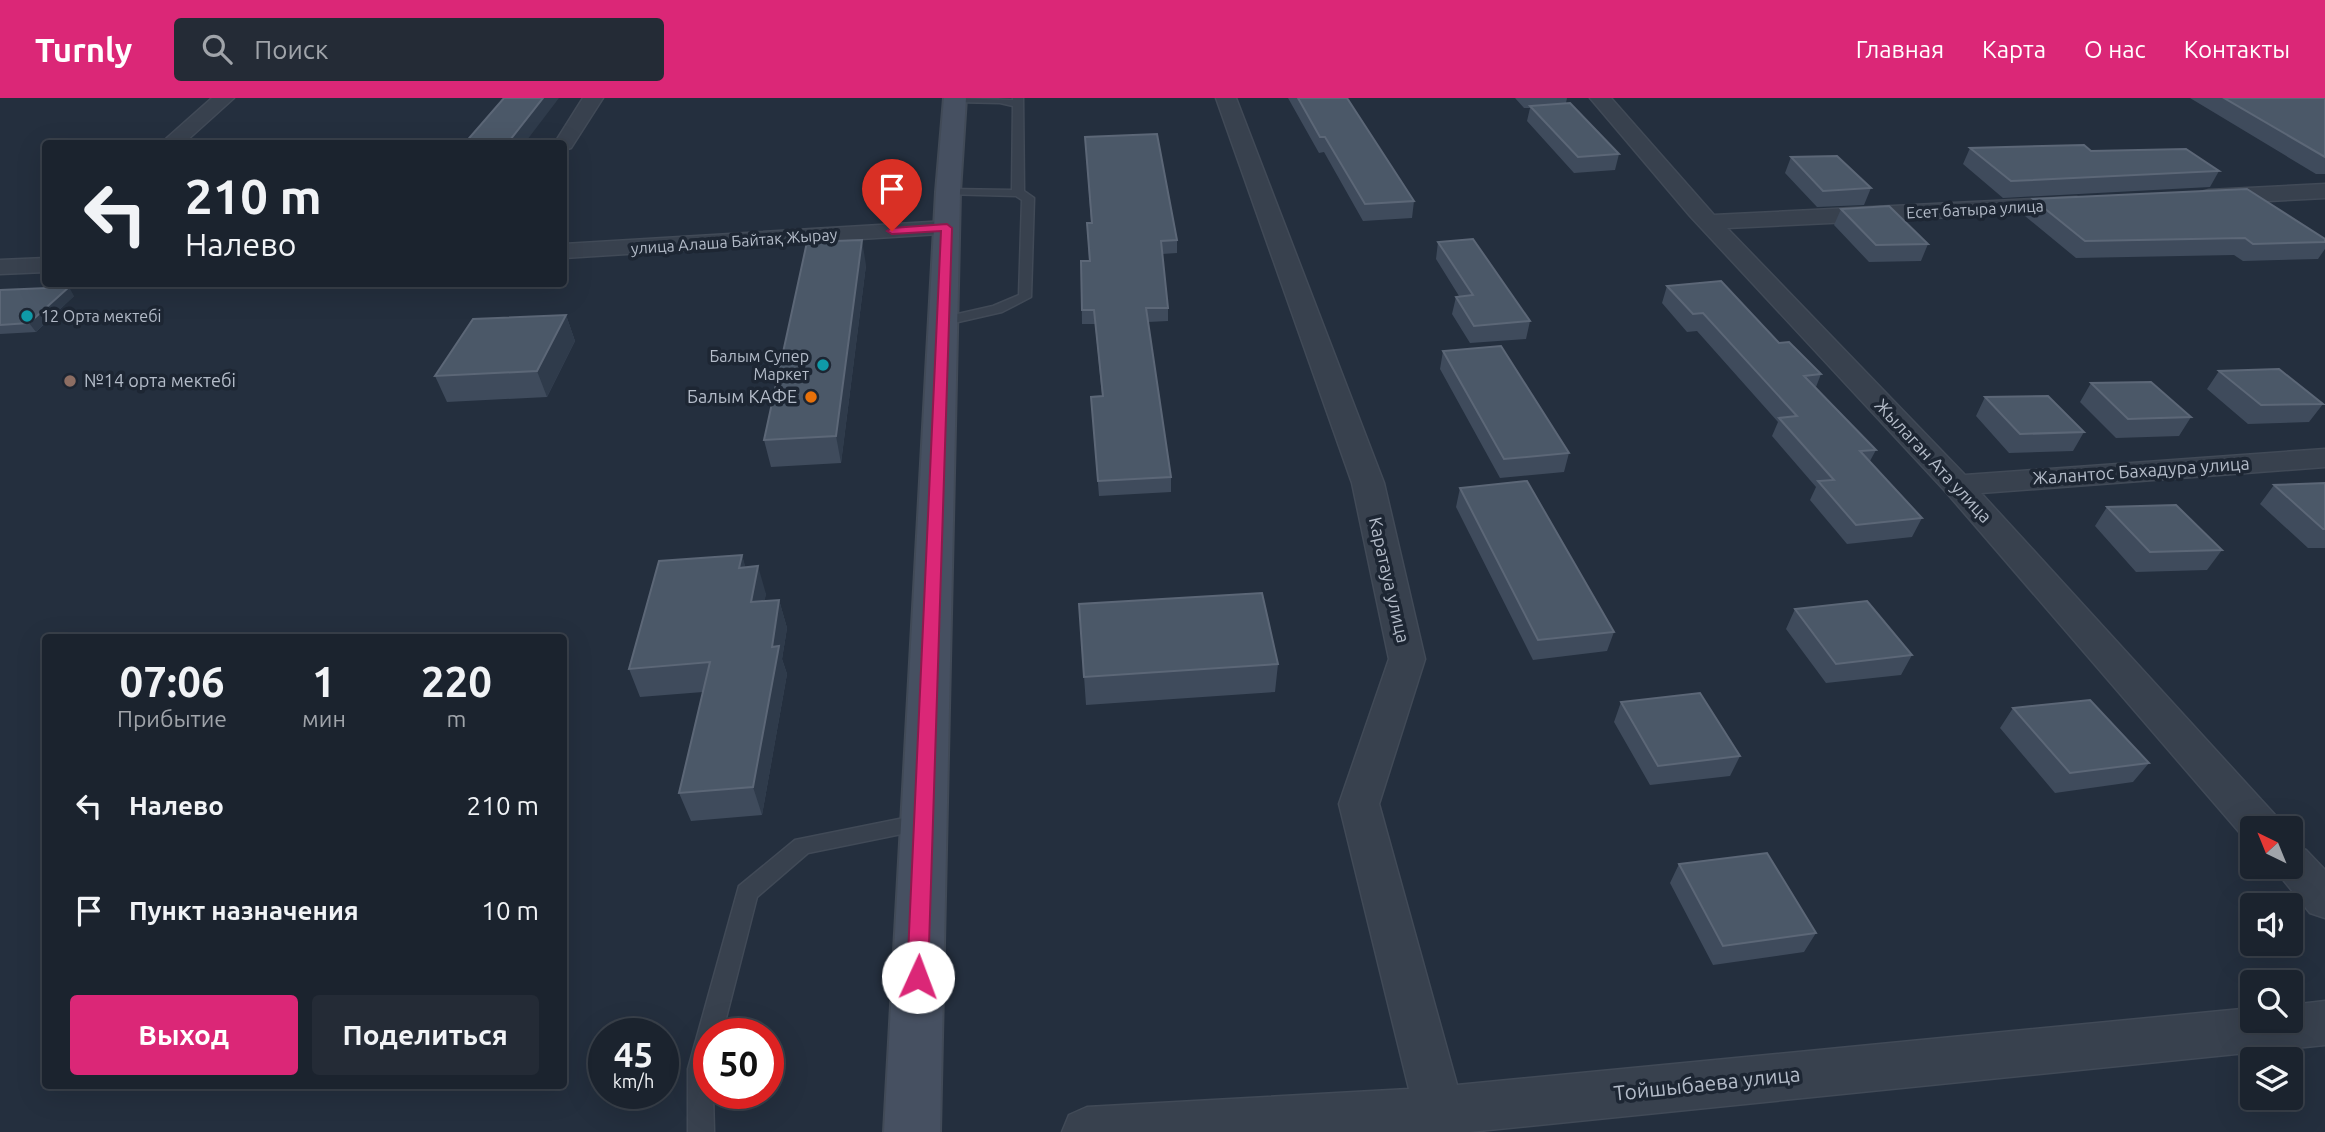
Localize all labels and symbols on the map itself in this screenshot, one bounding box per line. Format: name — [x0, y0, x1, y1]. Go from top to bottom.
pin — [862, 159, 922, 231]
street label: Есет батыра улица — [1906, 196, 2044, 222]
street label: улица Алаша Байтақ Жырау — [630, 225, 838, 257]
place label: 12 Орта мектебі — [41, 307, 161, 325]
marker: 12 Орта мектебі — [19, 308, 35, 324]
place label: Балым Супер Маркет — [709, 347, 809, 383]
marker: Балым Супер Маркет — [815, 357, 831, 373]
place label: №14 орта мектебі — [84, 370, 236, 390]
marker: №14 орта мектебі — [62, 373, 78, 389]
place label: Балым КАФЕ — [687, 386, 797, 406]
marker: Балым КАФЕ — [803, 389, 819, 405]
street label: Жылаган Ата улица — [1871, 394, 1996, 526]
street label: Жалантос Бахадура улица — [2032, 452, 2250, 488]
street label: Каратауа улица — [1366, 515, 1414, 645]
north arrow — [2240, 816, 2303, 878]
position arrow — [881, 940, 955, 1014]
speed limit sign: 50 — [693, 1018, 784, 1109]
street label: Тойшыбаева улица — [1612, 1061, 1801, 1105]

